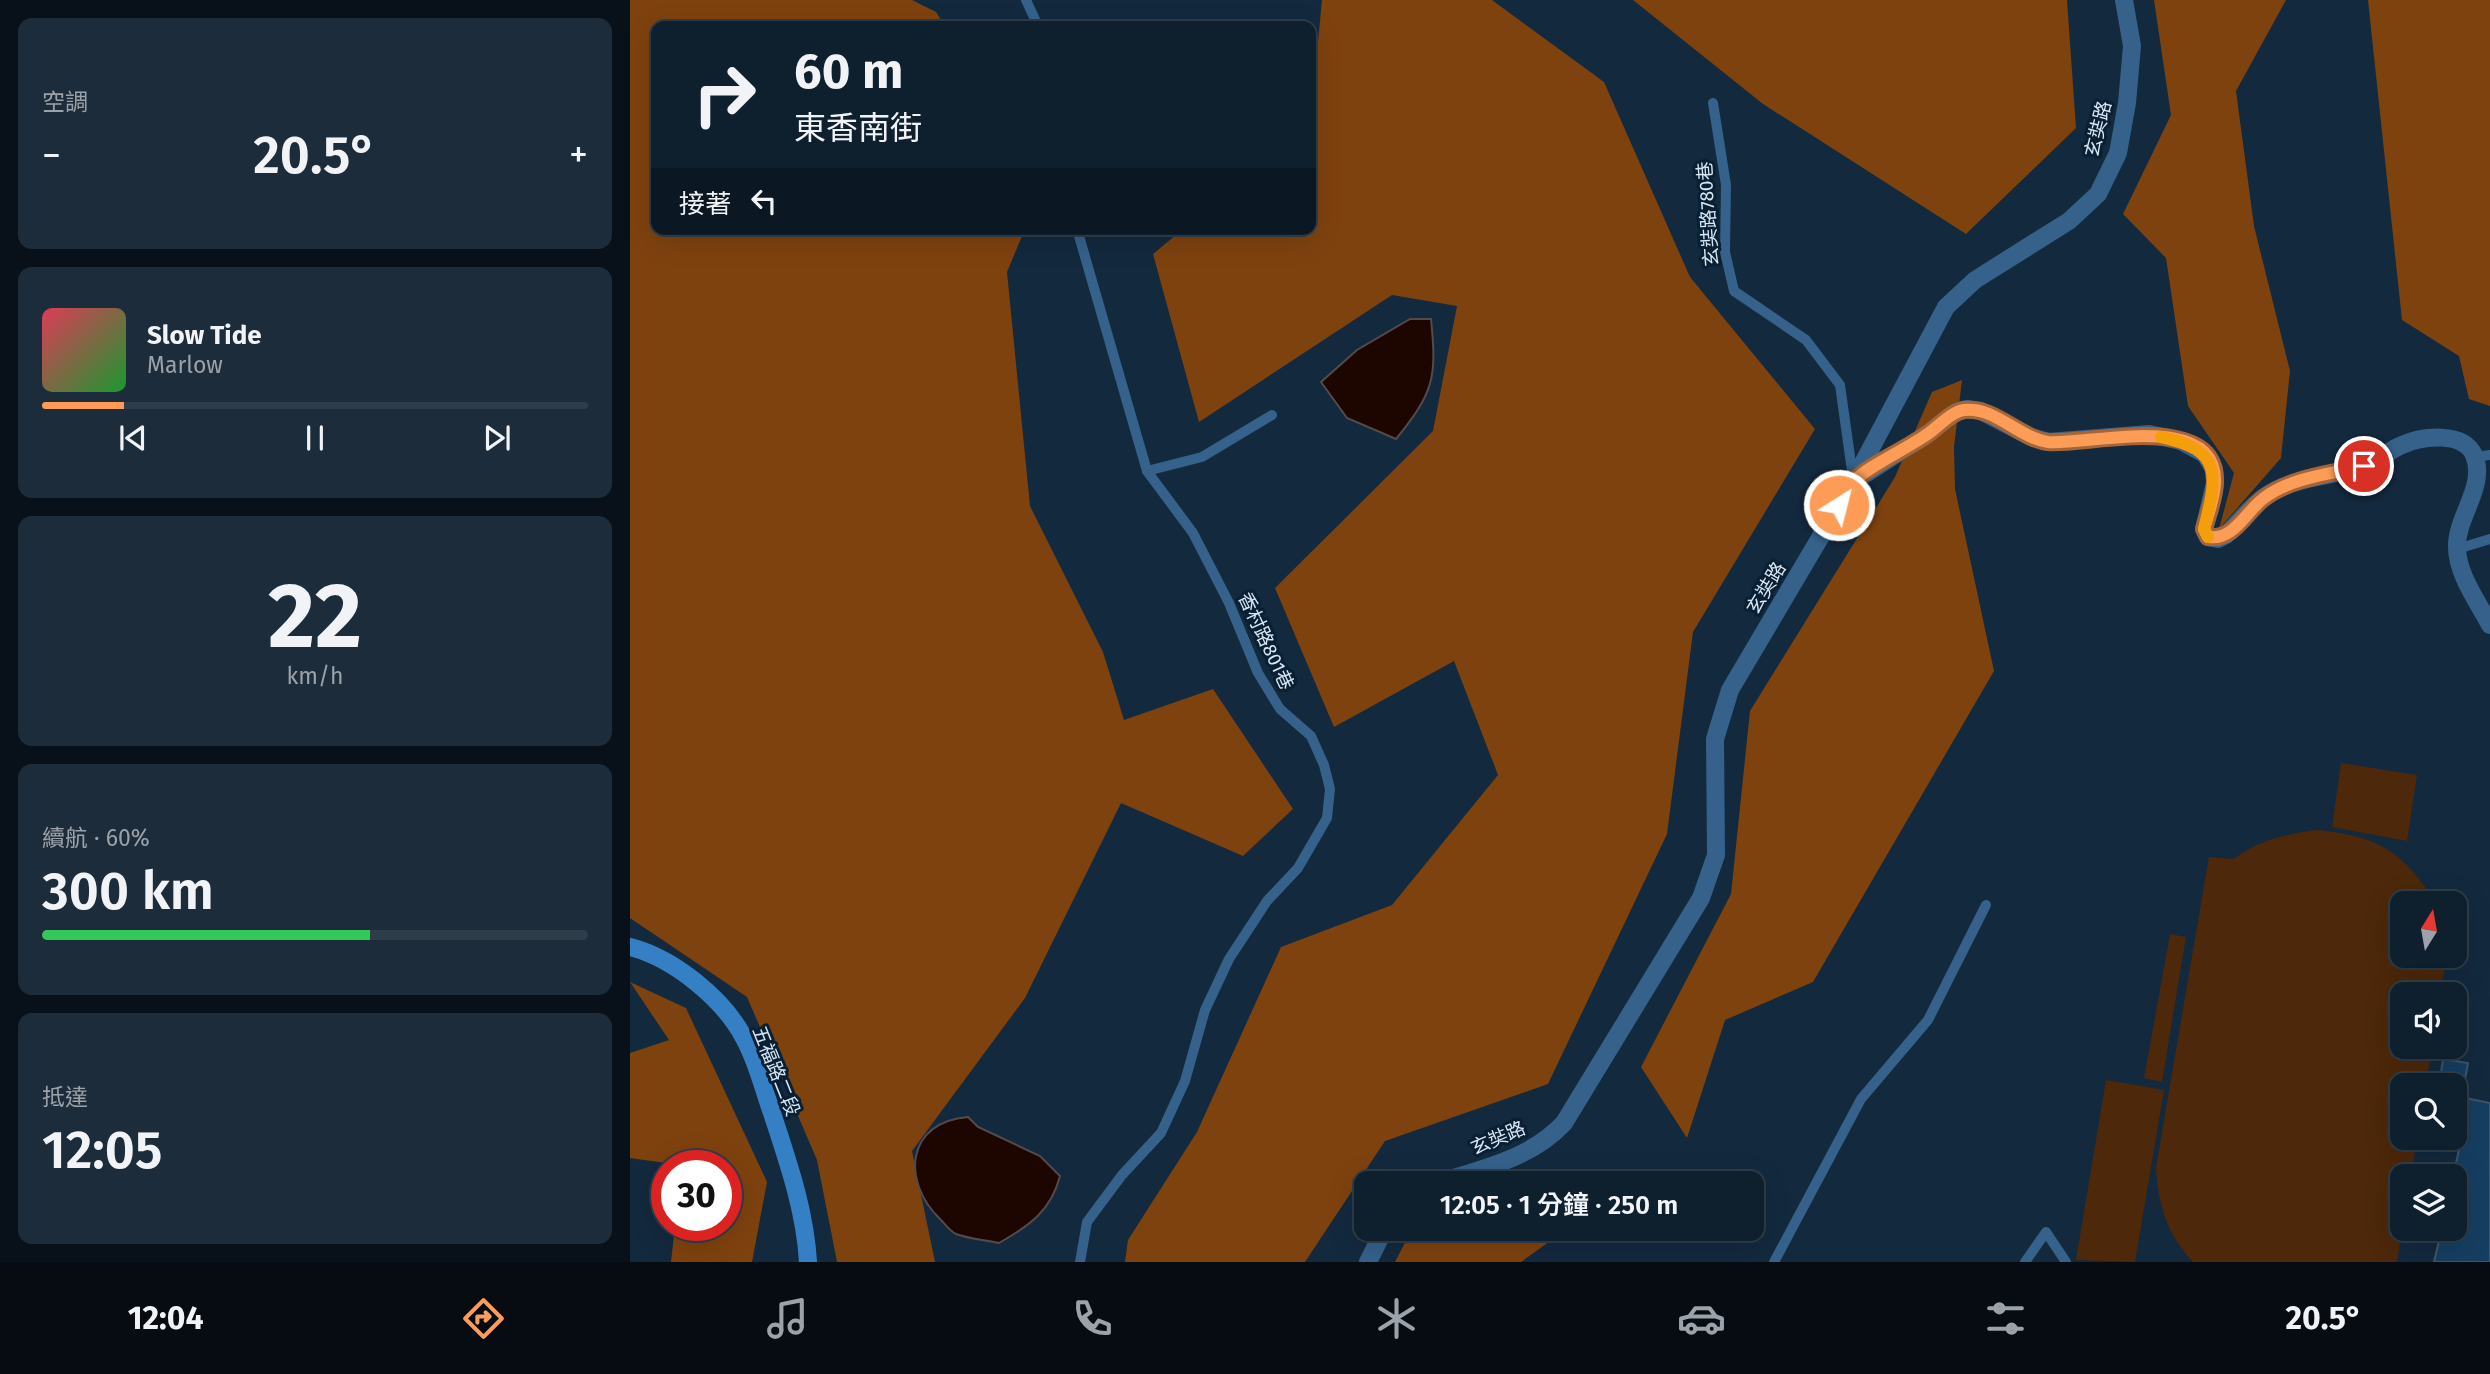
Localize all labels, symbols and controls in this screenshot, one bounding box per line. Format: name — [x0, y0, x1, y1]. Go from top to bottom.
text: 60 m — [794, 42, 903, 101]
icon: right — [679, 49, 770, 140]
text: 空調 — [42, 88, 88, 116]
street label: 玄奘路 — [2080, 99, 2116, 159]
text: 東香南街 — [794, 109, 922, 147]
text: 20.5° — [253, 124, 377, 187]
text: − — [42, 132, 61, 178]
text: + — [569, 132, 588, 178]
street label: 玄奘路780巷 — [1693, 161, 1723, 267]
icon: left — [745, 182, 783, 220]
text: 接著 — [679, 189, 731, 220]
text: Slow Tide — [147, 320, 262, 351]
text: Marlow — [147, 351, 223, 379]
icon: previous — [114, 419, 152, 457]
icon: pause — [296, 419, 334, 457]
icon: next — [478, 419, 516, 457]
pin — [2334, 436, 2394, 496]
icon: arrive — [2345, 447, 2383, 485]
position arrow — [1802, 468, 1876, 542]
street label: 玄奘路 — [1741, 558, 1791, 618]
text: 22 — [268, 562, 362, 671]
street label: 香村路801巷 — [1233, 589, 1299, 693]
text: km/h — [287, 662, 343, 690]
text: 續航 · 60% — [42, 824, 150, 852]
text: 300 km — [42, 860, 214, 923]
north arrow — [2390, 891, 2468, 968]
map controls — [2390, 891, 2467, 1241]
button: sound — [2390, 982, 2467, 1059]
street label: 五福路二段 — [748, 1023, 804, 1119]
button: search — [2390, 1073, 2467, 1150]
text: 抵達 — [42, 1083, 88, 1111]
street label: 玄奘路 — [1467, 1116, 1529, 1160]
text: 12:05 — [42, 1119, 162, 1182]
speed limit sign: 30 — [651, 1150, 742, 1241]
button: layers — [2390, 1164, 2467, 1241]
text: 12:05 · 1 分鐘 · 250 m — [1440, 1190, 1678, 1221]
icon: directions — [459, 1294, 508, 1343]
icon: music — [763, 1294, 812, 1343]
icon: phone — [1068, 1294, 1117, 1343]
icon: climate — [1372, 1294, 1421, 1343]
icon: car — [1677, 1294, 1726, 1343]
icon: filters — [1981, 1294, 2030, 1343]
text: 12:04 — [128, 1299, 204, 1337]
text: 20.5° — [2285, 1299, 2362, 1337]

